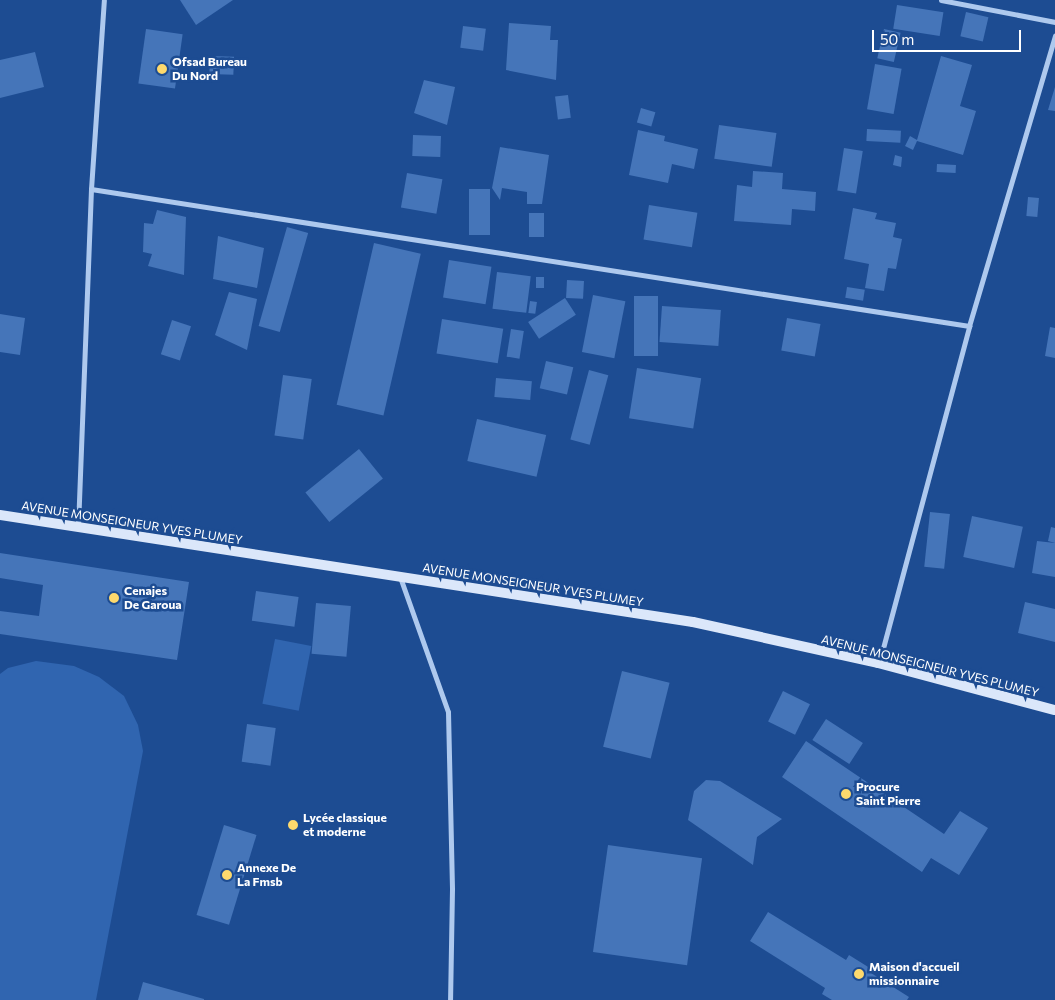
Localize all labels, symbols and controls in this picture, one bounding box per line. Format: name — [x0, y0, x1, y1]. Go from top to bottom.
scale bar — [875, 20, 1024, 52]
text: 50 m — [880, 30, 914, 48]
place label: Ofsad Bureau Du Nord — [172, 55, 247, 83]
marker: Ofsad Bureau Du Nord — [156, 63, 168, 75]
street label: AVENUE MONSEIGNEUR YVES PLUMEY — [20, 498, 244, 548]
street label: AVENUE MONSEIGNEUR YVES PLUMEY — [421, 560, 645, 610]
place label: Cenajes De Garoua — [124, 584, 182, 612]
marker: Cenajes De Garoua — [108, 592, 120, 604]
street label: AVENUE MONSEIGNEUR YVES PLUMEY — [820, 632, 1040, 700]
place label: Procure Saint Pierre — [856, 780, 921, 808]
marker: Procure Saint Pierre — [840, 788, 852, 800]
place label: Lycée classique et moderne — [303, 811, 387, 839]
marker: Lycée classique et moderne — [287, 819, 299, 831]
place label: Annexe De La Fmsb — [237, 861, 296, 889]
marker: Annexe De La Fmsb — [221, 869, 233, 881]
place label: Maison d'accueil missionnaire — [869, 960, 960, 988]
marker: Maison d'accueil missionnaire — [853, 968, 865, 980]

